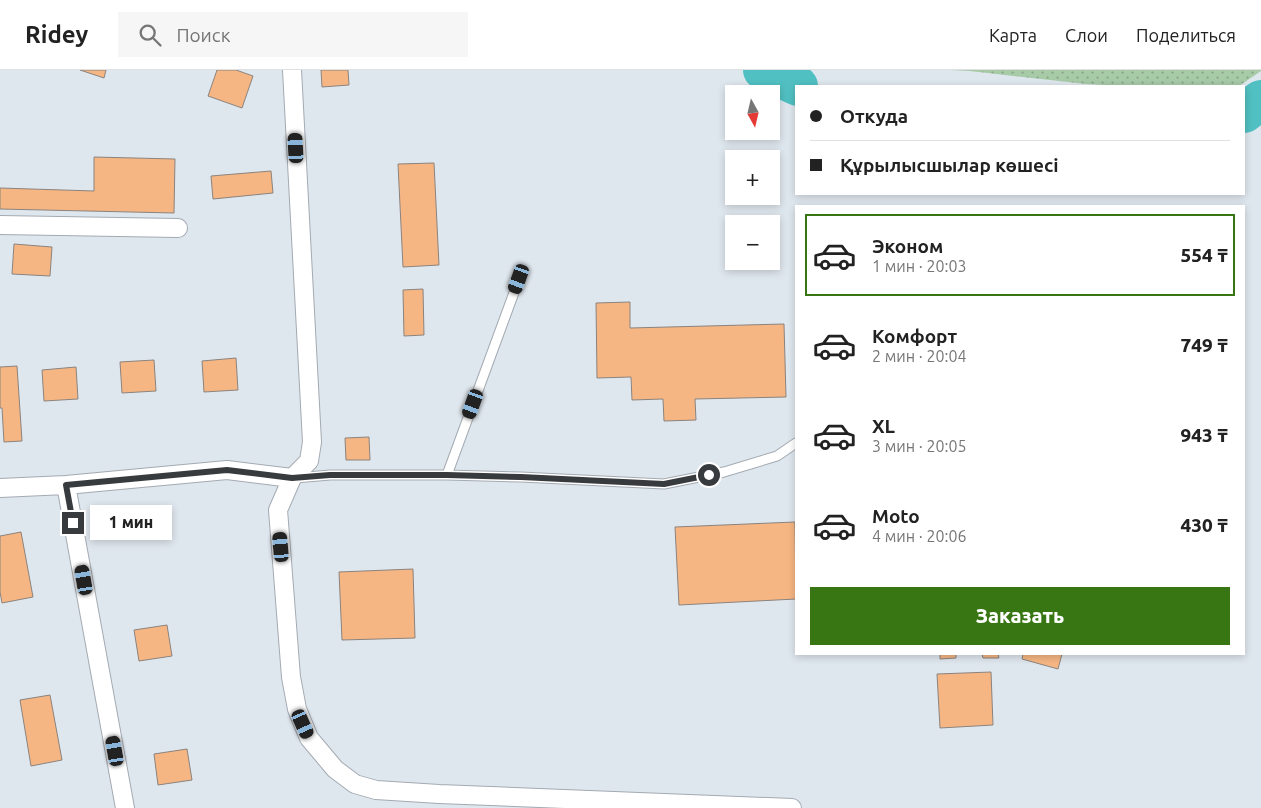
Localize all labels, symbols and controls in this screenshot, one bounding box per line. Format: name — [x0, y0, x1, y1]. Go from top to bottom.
search box — [118, 12, 468, 57]
text: Ridey — [25, 21, 88, 48]
icon: search — [136, 21, 164, 49]
text: Поиск — [176, 24, 230, 46]
text: Карта — [989, 25, 1037, 45]
text: Слои — [1065, 25, 1108, 45]
text: Поделиться — [1136, 25, 1236, 45]
north arrow — [725, 85, 780, 140]
map controls — [725, 85, 780, 270]
text: Откуда — [840, 105, 908, 127]
car — [287, 133, 304, 163]
button: + — [725, 150, 780, 205]
text: Құрылысшылар көшесі — [840, 154, 1059, 176]
button: − — [725, 215, 780, 270]
icon: car — [812, 233, 857, 278]
text: Эконом — [872, 235, 943, 257]
text: 554 ₸ — [1181, 244, 1228, 266]
text: 1 мин · 20:03 — [872, 257, 966, 275]
car — [506, 262, 531, 296]
icon: car — [812, 323, 857, 368]
text: Комфорт — [872, 325, 957, 347]
text: 749 ₸ — [1181, 334, 1228, 356]
text: 2 мин · 20:04 — [872, 347, 966, 365]
car — [460, 387, 485, 421]
icon: car — [812, 413, 857, 458]
text: XL — [872, 415, 895, 437]
text: 943 ₸ — [1181, 424, 1228, 446]
text: 3 мин · 20:05 — [872, 437, 966, 455]
route start — [698, 464, 720, 486]
icon: car — [812, 503, 857, 548]
text: Moto — [872, 505, 920, 527]
callout: 1 мин — [90, 506, 173, 540]
route end — [62, 512, 84, 534]
text: 1 мин — [109, 513, 153, 531]
text: 430 ₸ — [1181, 514, 1228, 536]
text: 4 мин · 20:06 — [872, 527, 966, 545]
car — [272, 531, 289, 563]
car — [74, 564, 93, 596]
button: Заказать — [810, 587, 1230, 645]
car — [290, 707, 315, 741]
car — [105, 735, 124, 767]

